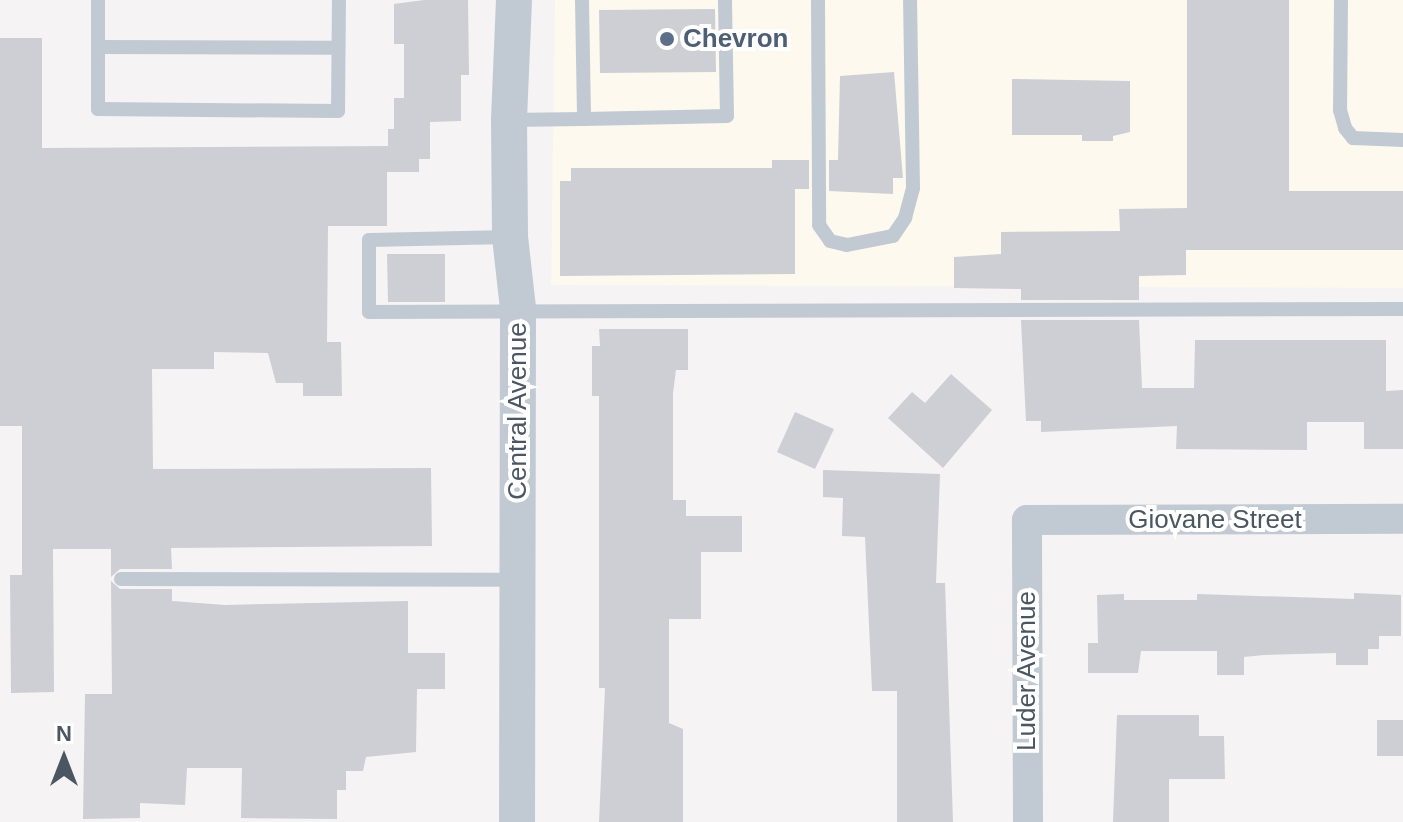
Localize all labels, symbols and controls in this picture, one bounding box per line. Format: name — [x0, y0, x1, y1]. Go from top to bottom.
place label: Chevron — [683, 23, 788, 55]
marker: Chevron — [658, 30, 676, 48]
street label: Central Avenue — [502, 322, 534, 500]
street label: Giovane Street — [1128, 504, 1302, 536]
street label: Luder Avenue — [1011, 590, 1043, 752]
north arrow — [24, 718, 104, 798]
text: N — [56, 721, 72, 746]

